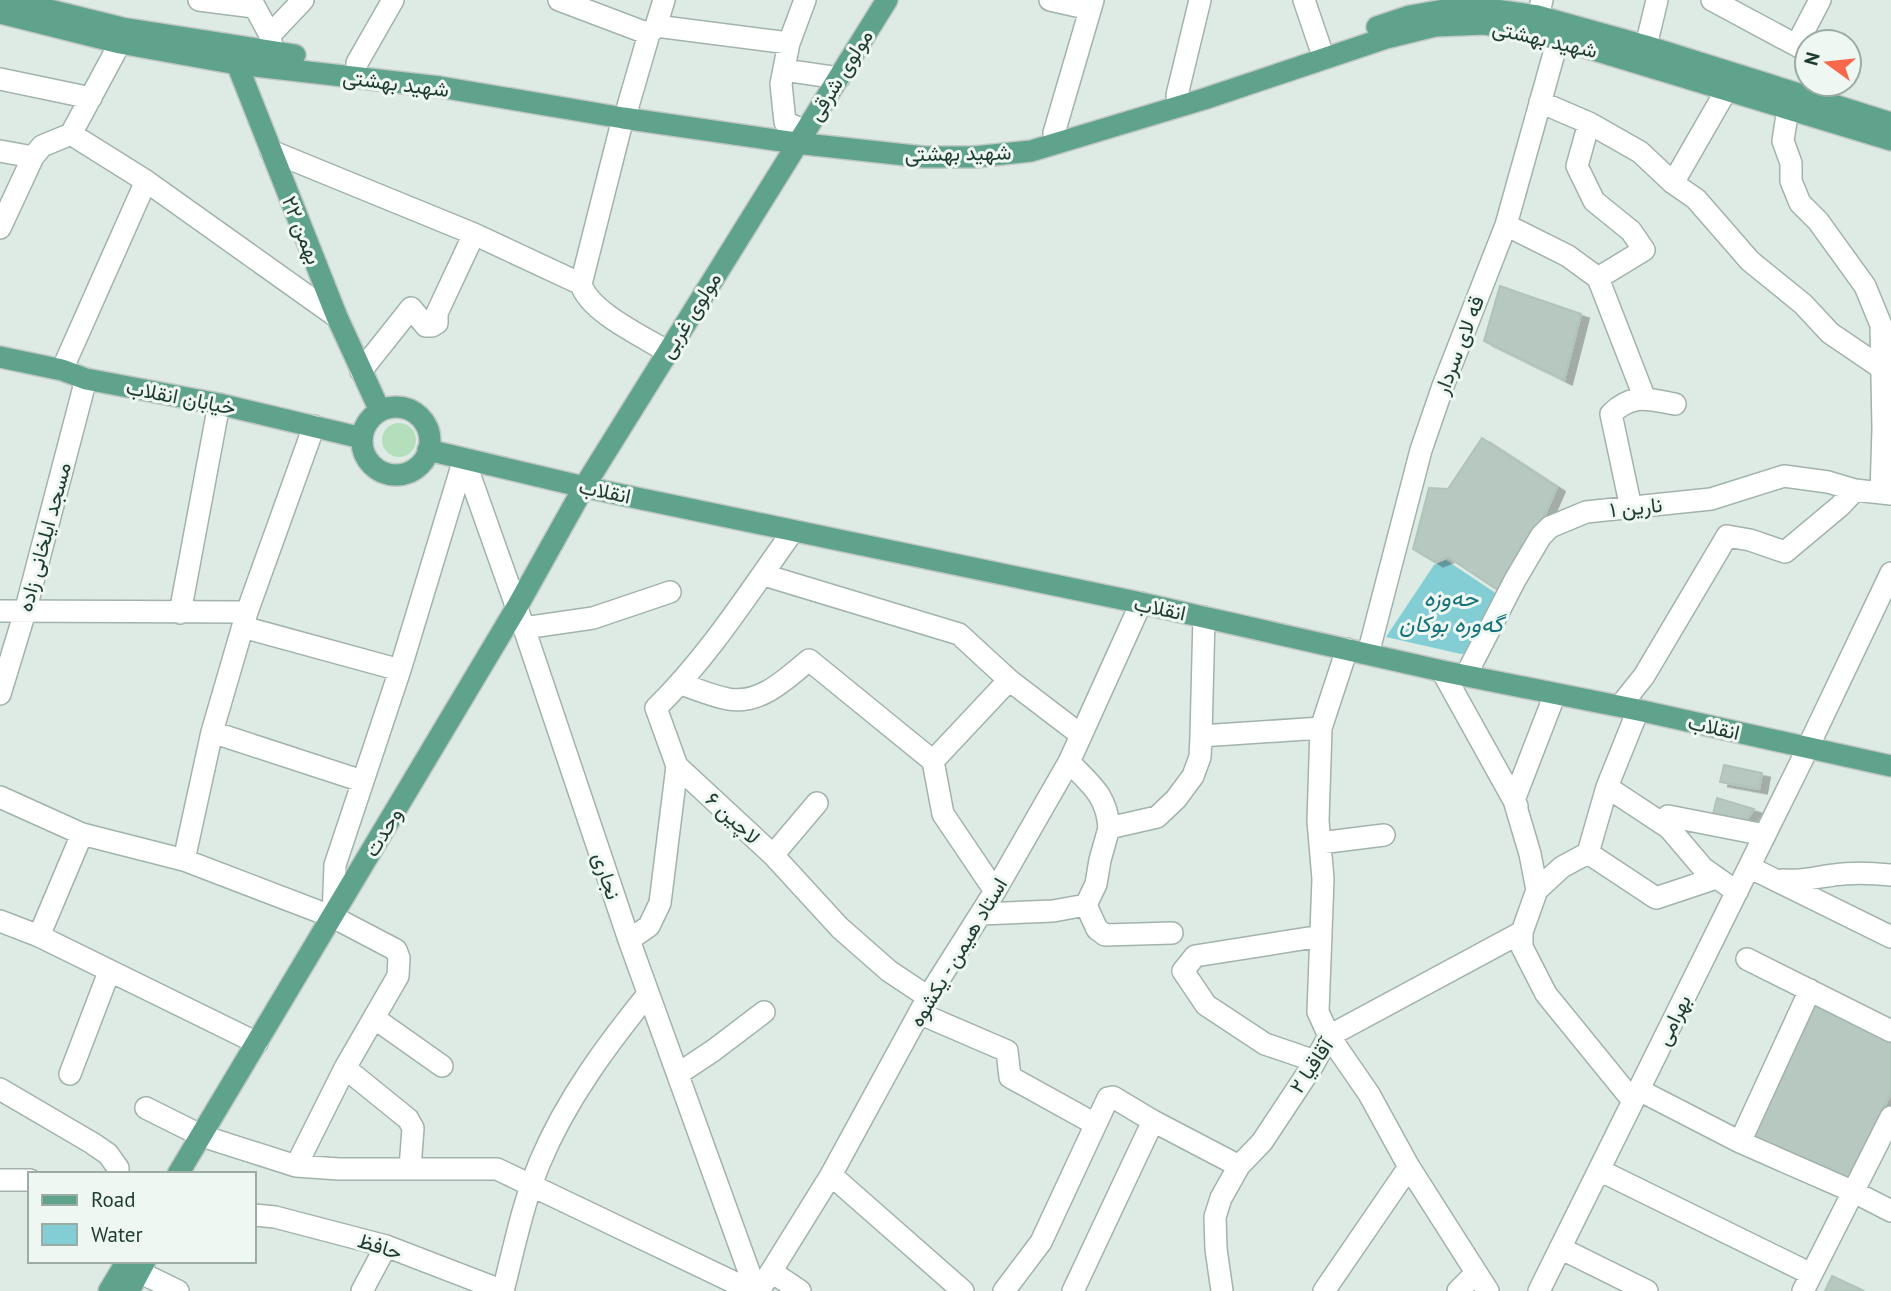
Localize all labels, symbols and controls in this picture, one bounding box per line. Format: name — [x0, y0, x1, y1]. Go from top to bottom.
street label: شهید بهشتی — [1490, 14, 1600, 64]
street label: مولوی شرقی — [801, 24, 879, 126]
north arrow — [1793, 28, 1863, 98]
text: N — [1798, 49, 1825, 68]
street label: شهید بهشتی — [341, 63, 451, 103]
street label: شهید بهشتی — [904, 139, 1012, 167]
street label: ۲۲ بهمن — [276, 192, 328, 268]
street label: مولوی غربی — [653, 267, 727, 363]
street label: قه لای سردار — [1427, 292, 1490, 399]
street label: خیابان انقلاب — [124, 373, 238, 421]
street label: مسجد ایلخانی زاده — [11, 459, 77, 615]
street label: انقلاب — [577, 472, 633, 510]
street label: نارین ۱ — [1608, 491, 1664, 523]
water label: حه‌وزه گه‌وره بوکان — [1399, 583, 1508, 639]
street label: انقلاب — [1132, 589, 1188, 627]
street label: انقلاب — [1685, 708, 1743, 746]
street label: لاچین ۶ — [699, 786, 766, 851]
street label: وحدت — [358, 802, 408, 862]
street label: نجاری — [587, 849, 627, 903]
street label: استاد هیمن - یکشوه — [903, 872, 1013, 1032]
street label: بهرامی — [1649, 990, 1697, 1050]
street label: آقاقیا ۲ — [1283, 1032, 1340, 1098]
legend — [28, 1172, 256, 1263]
text: Road — [91, 1186, 135, 1213]
text: Water — [91, 1221, 143, 1248]
street label: حافظ — [354, 1226, 406, 1266]

